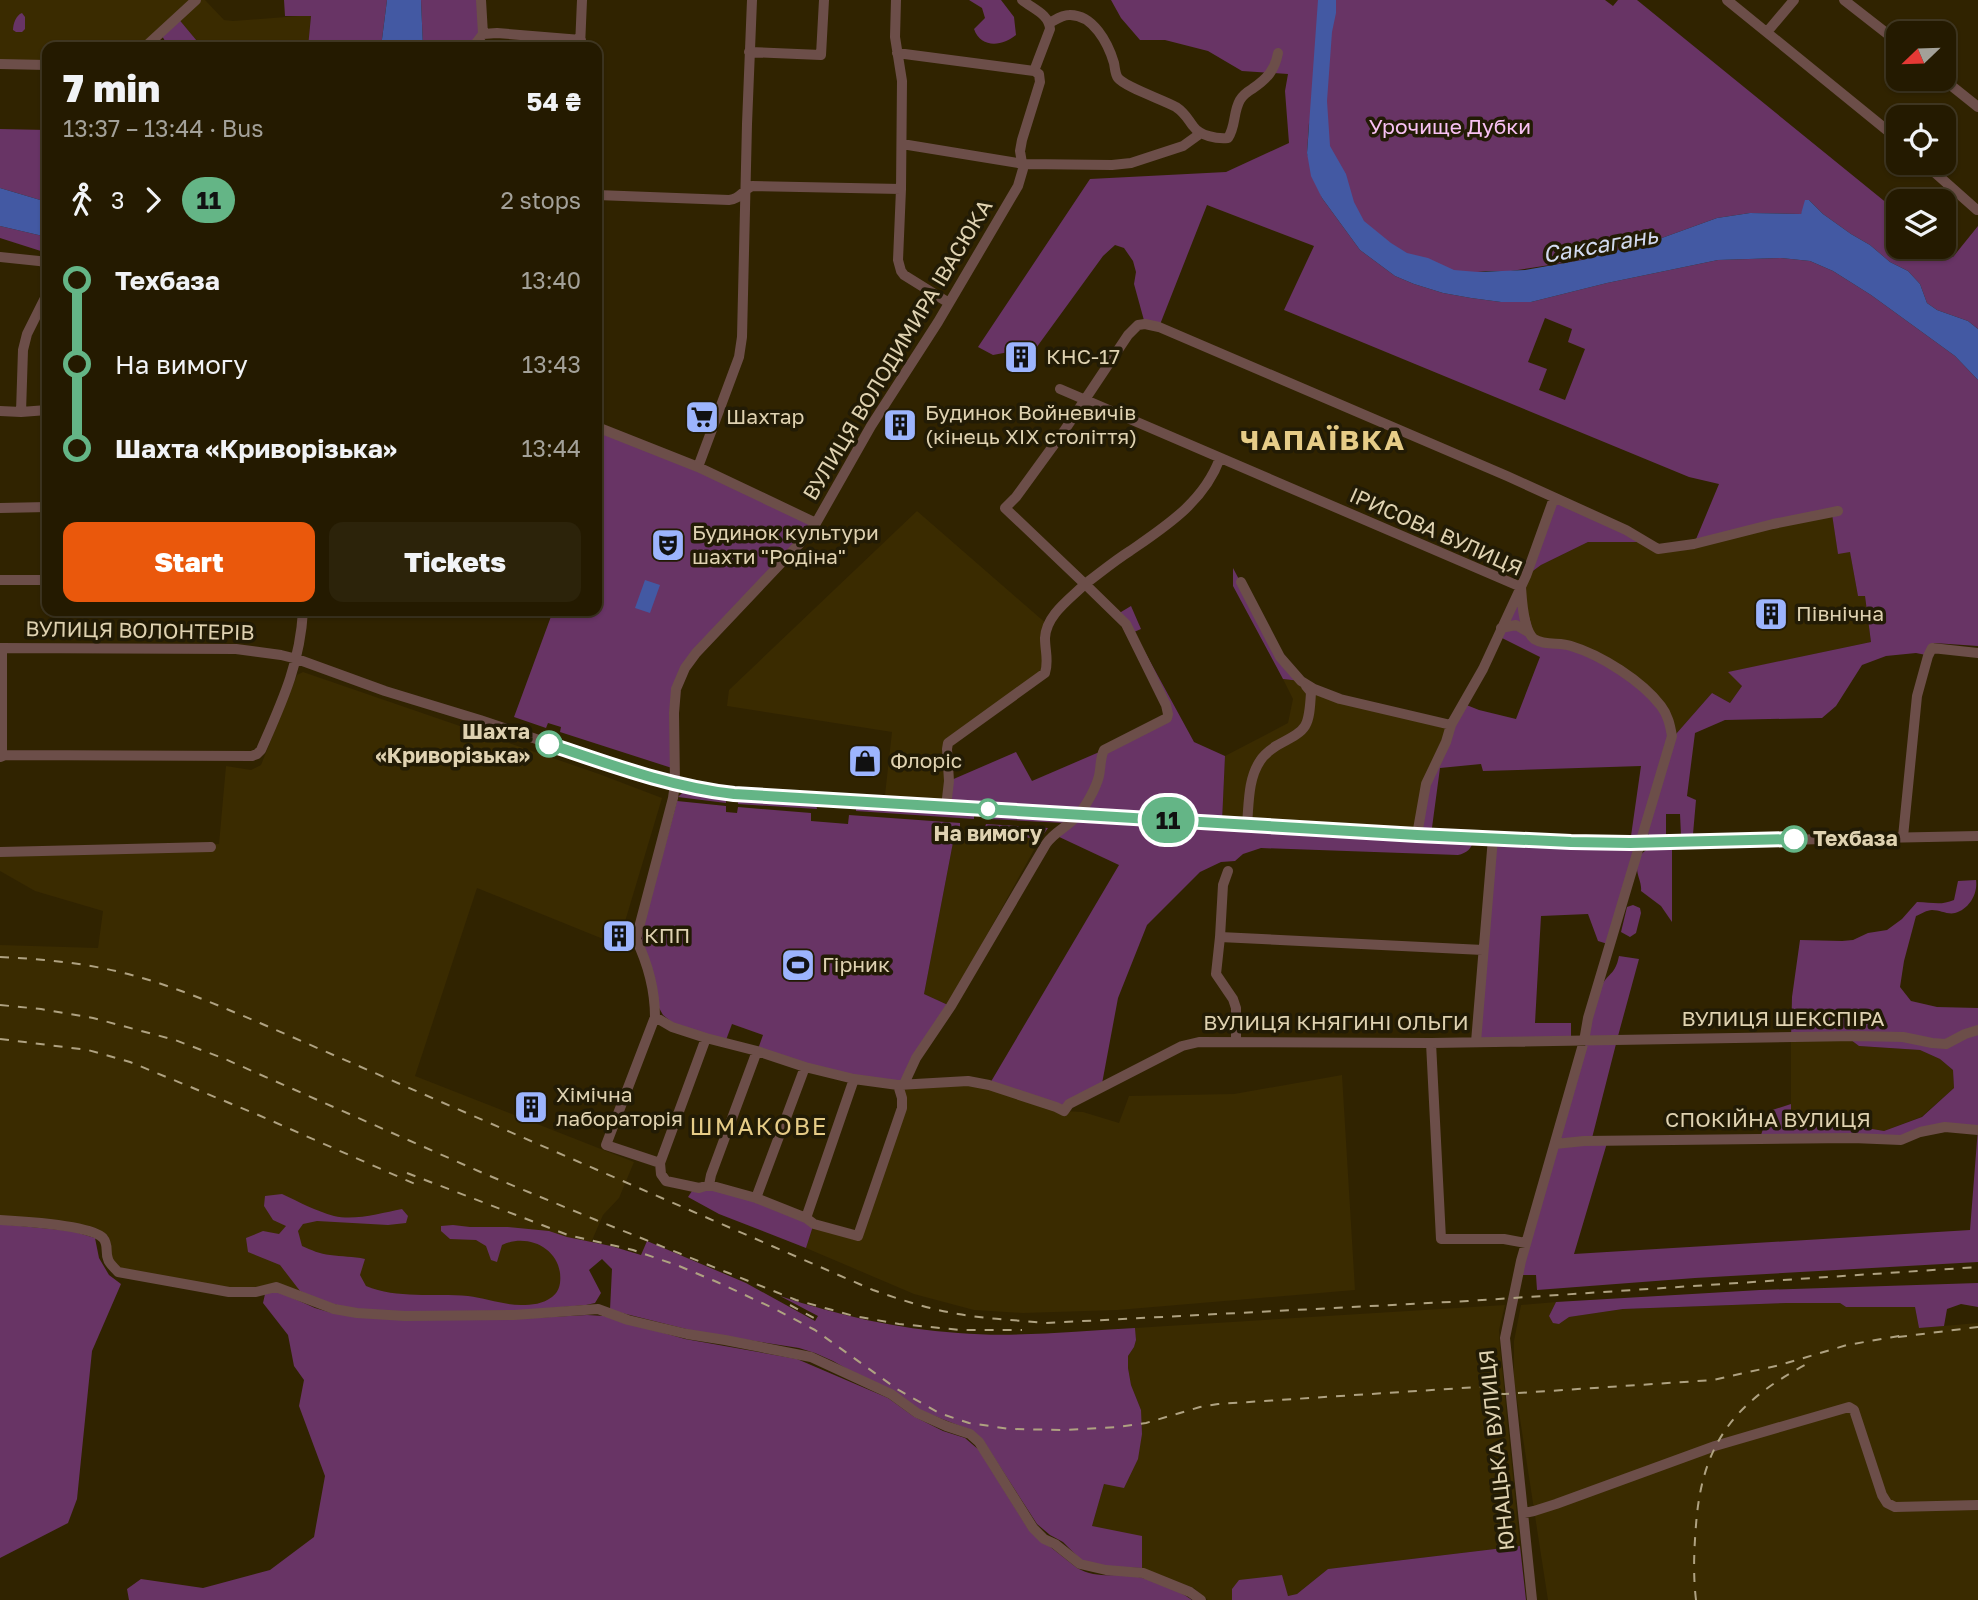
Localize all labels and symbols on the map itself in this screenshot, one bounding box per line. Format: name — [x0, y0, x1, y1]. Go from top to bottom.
north arrow — [1886, 21, 1956, 91]
park label: Урочище Дубки — [1369, 113, 1531, 139]
street label: ВУЛИЦЯ ВОЛОДИМИРА ІВАСЮКА — [797, 194, 997, 505]
water label: Саксагань — [1540, 220, 1660, 268]
building icon: КНС-17 — [1002, 338, 1040, 376]
place label: КНС-17 — [1046, 343, 1120, 369]
supermarket icon: Шахтар — [683, 398, 721, 436]
place label: Будинок Войневичів (кінець ХІХ століття) — [925, 399, 1137, 449]
place label: Шахтар — [726, 403, 804, 429]
building icon: Будинок Войневичів (кінець ХІХ століття) — [881, 406, 919, 444]
district label: ЧАПАЇВКА — [1240, 423, 1406, 456]
street label: ІРИСОВА ВУЛИЦЯ — [1346, 481, 1527, 581]
place label: Будинок культури шахти "Родіна" — [692, 519, 879, 569]
theatre icon: Будинок культури шахти "Родіна" — [649, 526, 687, 564]
building icon: Північна — [1752, 595, 1790, 633]
place label: Північна — [1796, 600, 1884, 626]
street label: ВУЛИЦЯ ВОЛОНТЕРІВ — [25, 615, 255, 645]
place label: Шахта «Криворізька» — [376, 718, 530, 768]
marker: Шахта «Криворізька» — [536, 731, 562, 757]
shop icon: Флоріс — [846, 742, 884, 780]
place label: Флоріс — [890, 747, 962, 773]
line badge: 11 — [1136, 797, 1200, 843]
marker: На вимогу — [978, 799, 998, 819]
place label: На вимогу — [934, 820, 1043, 846]
place label: Техбаза — [1813, 825, 1898, 851]
marker: Техбаза — [1781, 826, 1807, 852]
building icon: КПП — [600, 917, 638, 955]
place label: КПП — [644, 922, 690, 948]
sports icon: Гірник — [779, 946, 817, 984]
place label: Гірник — [822, 951, 890, 977]
street label: ВУЛИЦЯ ШЕКСПІРА — [1681, 1005, 1885, 1031]
street label: ВУЛИЦЯ КНЯГИНІ ОЛЬГИ — [1203, 1009, 1469, 1035]
place label: Хімічна лабораторія — [556, 1081, 683, 1131]
building icon: Хімічна лабораторія — [512, 1088, 550, 1126]
street label: СПОКІЙНА ВУЛИЦЯ — [1665, 1106, 1871, 1132]
district label: ШМАКОВЕ — [690, 1111, 828, 1140]
street label: ЮНАЦЬКА ВУЛИЦЯ — [1473, 1348, 1519, 1552]

